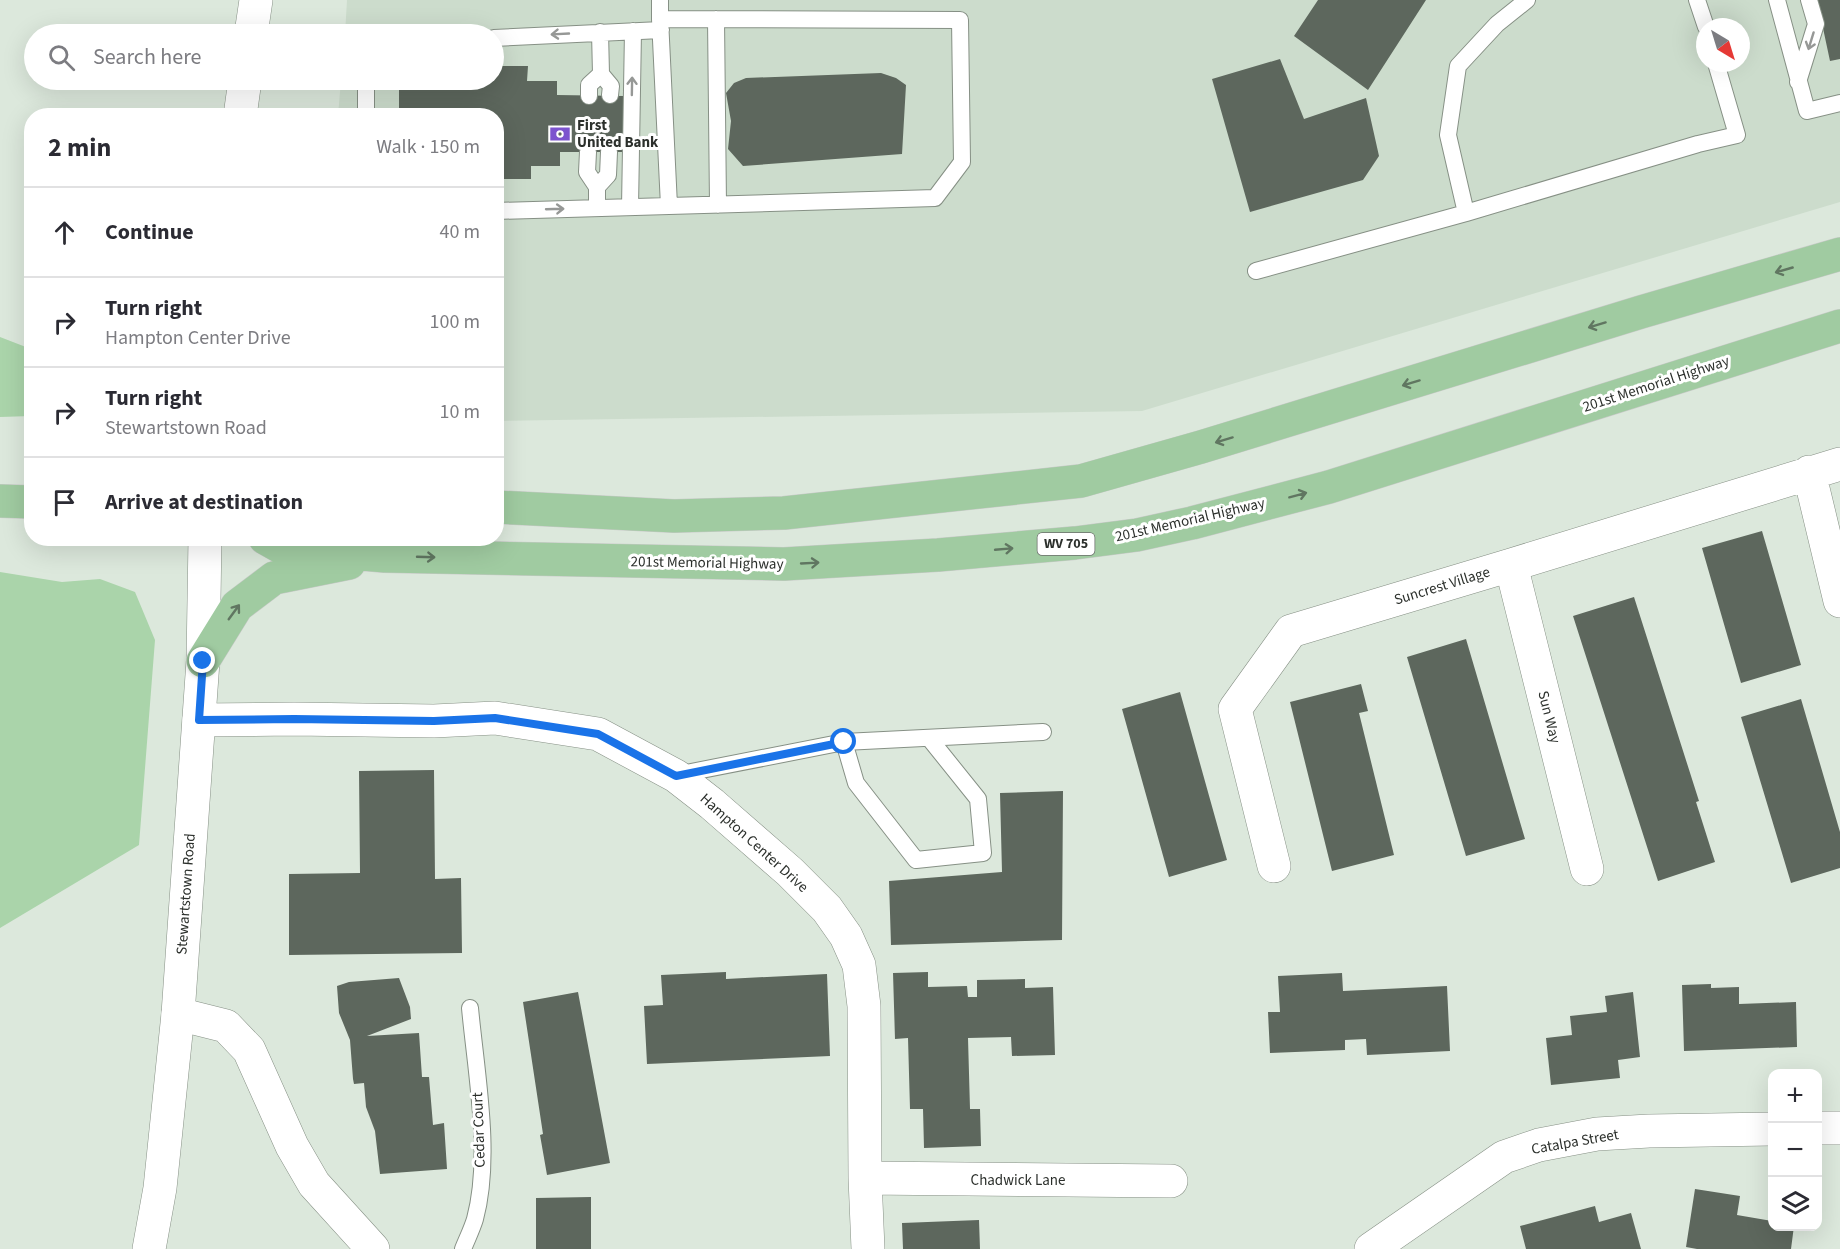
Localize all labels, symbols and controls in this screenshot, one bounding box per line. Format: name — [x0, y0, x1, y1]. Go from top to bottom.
north arrow — [1696, 18, 1750, 72]
search box — [24, 24, 504, 90]
one-way arrow — [551, 29, 571, 40]
one-way arrow — [1805, 31, 1816, 50]
icon: search — [45, 41, 78, 74]
text: Search here — [93, 41, 201, 73]
one-way arrow — [626, 76, 638, 96]
place label: First United Bank — [577, 115, 659, 153]
bank icon: First United Bank — [548, 122, 572, 146]
text: 2 min — [48, 129, 111, 166]
text: Walk · 150 m — [376, 133, 480, 161]
one-way arrow — [544, 203, 564, 215]
icon: ahead — [48, 216, 81, 249]
text: Continue — [105, 216, 194, 248]
text: 40 m — [440, 218, 480, 246]
one-way arrow — [1775, 265, 1794, 276]
text: Turn right — [105, 292, 202, 324]
icon: right — [48, 306, 81, 339]
text: 100 m — [430, 308, 480, 336]
one-way arrow — [1588, 321, 1607, 332]
text: Hampton Center Drive — [105, 324, 291, 352]
street label: 201st Memorial Highway — [1580, 350, 1732, 418]
one-way arrow — [1402, 378, 1421, 389]
text: Turn right — [105, 382, 202, 414]
icon: right — [48, 396, 81, 429]
text: 10 m — [440, 398, 480, 426]
text: Stewartstown Road — [105, 414, 267, 442]
one-way arrow — [1215, 435, 1234, 446]
icon: arrive — [48, 486, 81, 519]
text: Arrive at destination — [105, 486, 303, 518]
one-way arrow — [1289, 488, 1308, 500]
street label: 201st Memorial Highway — [1113, 493, 1267, 547]
road number: WV 705 — [1038, 533, 1094, 555]
one-way arrow — [994, 543, 1014, 554]
one-way arrow — [415, 551, 435, 563]
street label: 201st Memorial Highway — [630, 551, 784, 575]
one-way arrow — [799, 557, 819, 568]
street label: Suncrest Village — [1392, 561, 1492, 611]
one-way arrow — [228, 604, 240, 620]
route end — [189, 647, 215, 673]
street label: Sun Way — [1532, 689, 1566, 745]
route start — [830, 728, 856, 754]
street label: Hampton Center Drive — [695, 789, 813, 897]
street label: Stewartstown Road — [171, 833, 201, 955]
map controls — [1768, 1069, 1822, 1231]
button: + — [1768, 1069, 1822, 1123]
street label: Cedar Court — [467, 1092, 491, 1168]
button: − — [1768, 1123, 1822, 1177]
street label: Catalpa Street — [1530, 1124, 1620, 1160]
street label: Chadwick Lane — [971, 1170, 1065, 1191]
button: layers — [1768, 1177, 1822, 1231]

